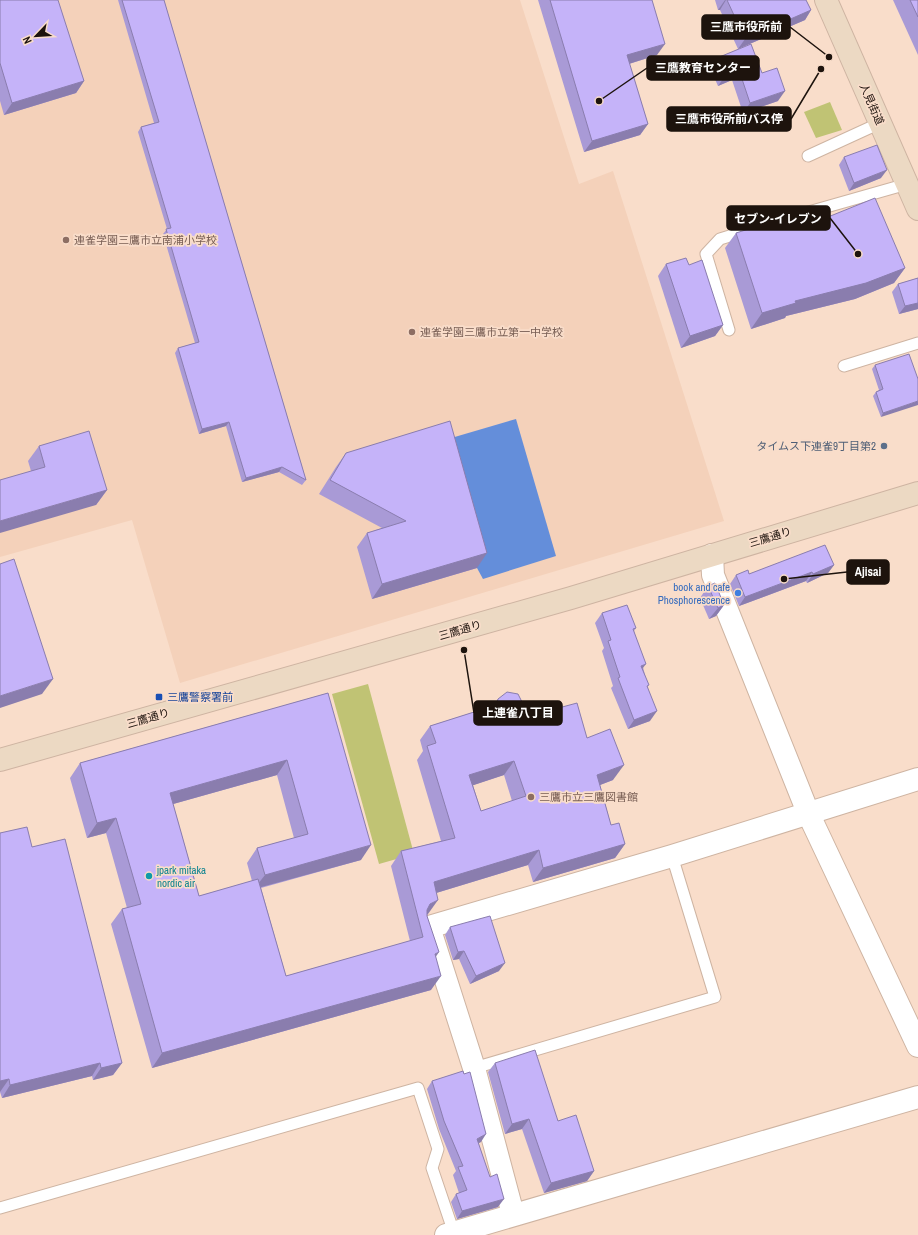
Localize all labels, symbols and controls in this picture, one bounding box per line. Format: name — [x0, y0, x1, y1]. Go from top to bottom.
callout: 三鷹市役所前 — [702, 15, 790, 39]
north arrow — [16, 16, 56, 56]
text: 三鷹市役所前 — [710, 19, 782, 35]
text: N — [19, 34, 35, 46]
callout: 三鷹教育センター — [647, 56, 759, 80]
text: 三鷹教育センター — [655, 60, 751, 76]
street label: 人見街道 — [857, 81, 887, 127]
callout: 三鷹市役所前バス停 — [667, 107, 791, 131]
text: 三鷹市役所前バス停 — [675, 111, 783, 127]
callout: セブン-イレブン — [727, 206, 830, 230]
text: セブン-イレブン — [734, 211, 822, 227]
place label: 連雀学園三鷹市立南浦小学校 — [74, 233, 217, 247]
marker: 連雀学園三鷹市立南浦小学校 — [61, 235, 71, 245]
place label: 連雀学園三鷹市立第一中学校 — [420, 325, 563, 339]
marker: 連雀学園三鷹市立第一中学校 — [407, 327, 417, 337]
place label: タイムス下連雀9丁目第2 — [756, 439, 876, 453]
marker: タイムス下連雀9丁目第2 — [879, 441, 889, 451]
street label: 三鷹通り — [747, 524, 793, 550]
callout: Ajisai — [847, 560, 889, 584]
text: Ajisai — [855, 564, 881, 580]
place label: book and cafe Phosphorescence — [658, 580, 730, 607]
marker: book and cafe Phosphorescence — [733, 588, 743, 598]
street label: 三鷹通り — [437, 617, 483, 643]
place label: 三鷹警察署前 — [167, 690, 233, 704]
marker: 三鷹警察署前 — [154, 692, 164, 702]
callout: 上連雀八丁目 — [474, 701, 562, 725]
street label: 三鷹通り — [125, 705, 171, 731]
text: 上連雀八丁目 — [482, 705, 554, 721]
place label: 三鷹市立三鷹図書館 — [539, 790, 638, 804]
marker: 三鷹市立三鷹図書館 — [526, 792, 536, 802]
place label: jpark mitaka nordic air — [156, 863, 206, 890]
marker: jpark mitaka nordic air — [144, 871, 154, 881]

